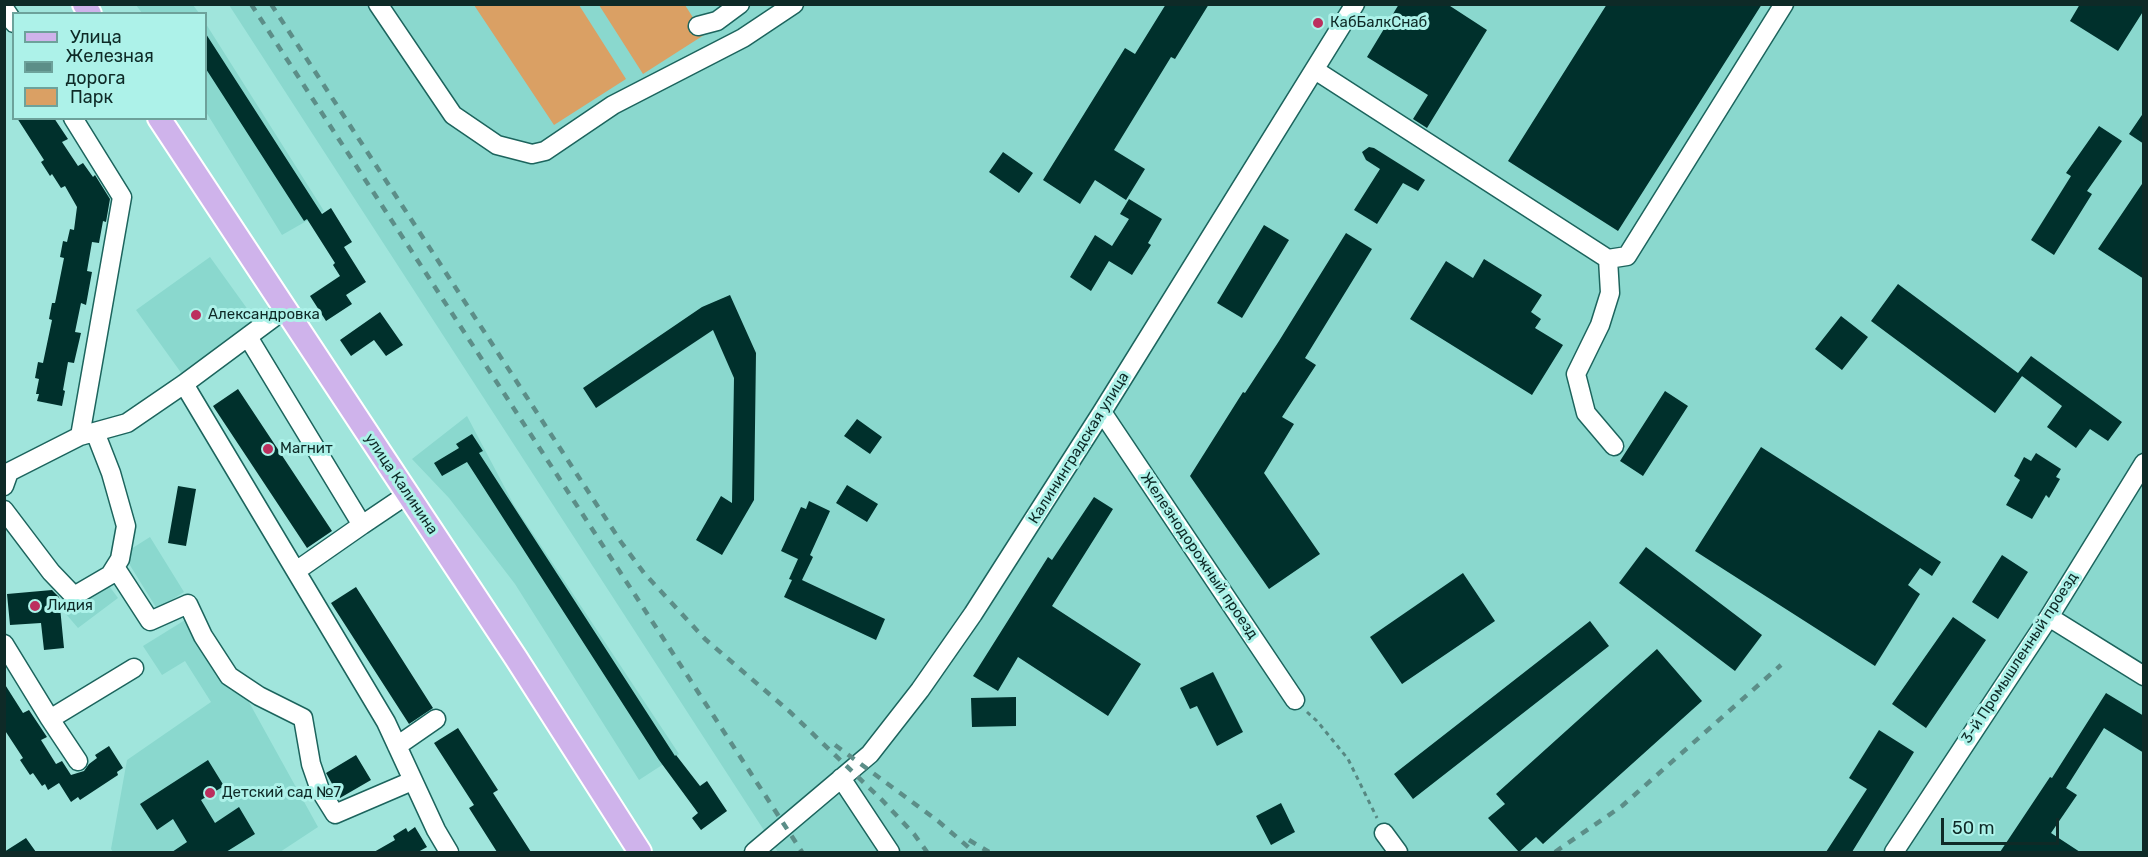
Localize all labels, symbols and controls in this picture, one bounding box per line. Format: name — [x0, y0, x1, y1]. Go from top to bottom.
legend — [12, 12, 207, 120]
place label: КабБалкСнаб — [1330, 14, 1427, 32]
marker: КабБалкСнаб — [1311, 16, 1325, 30]
text: Улица — [70, 26, 122, 48]
text: Железная дорога — [65, 45, 154, 89]
text: Парк — [70, 86, 113, 108]
place label: Александровка — [208, 306, 320, 324]
marker: Александровка — [189, 308, 203, 322]
street label: Калининградская улица — [1025, 369, 1133, 527]
street label: улица Калинина — [360, 430, 442, 538]
place label: Магнит — [280, 440, 333, 458]
marker: Магнит — [261, 442, 275, 456]
street label: Железнодорожный проезд — [1136, 469, 1262, 643]
street label: 3-й Промышленный проезд — [1958, 569, 2082, 747]
place label: Лидия — [47, 597, 93, 615]
marker: Лидия — [28, 599, 42, 613]
place label: Детский сад №7 — [222, 784, 341, 802]
marker: Детский сад №7 — [203, 786, 217, 800]
scale bar — [1944, 806, 2062, 844]
text: 50 m — [1952, 817, 1995, 839]

